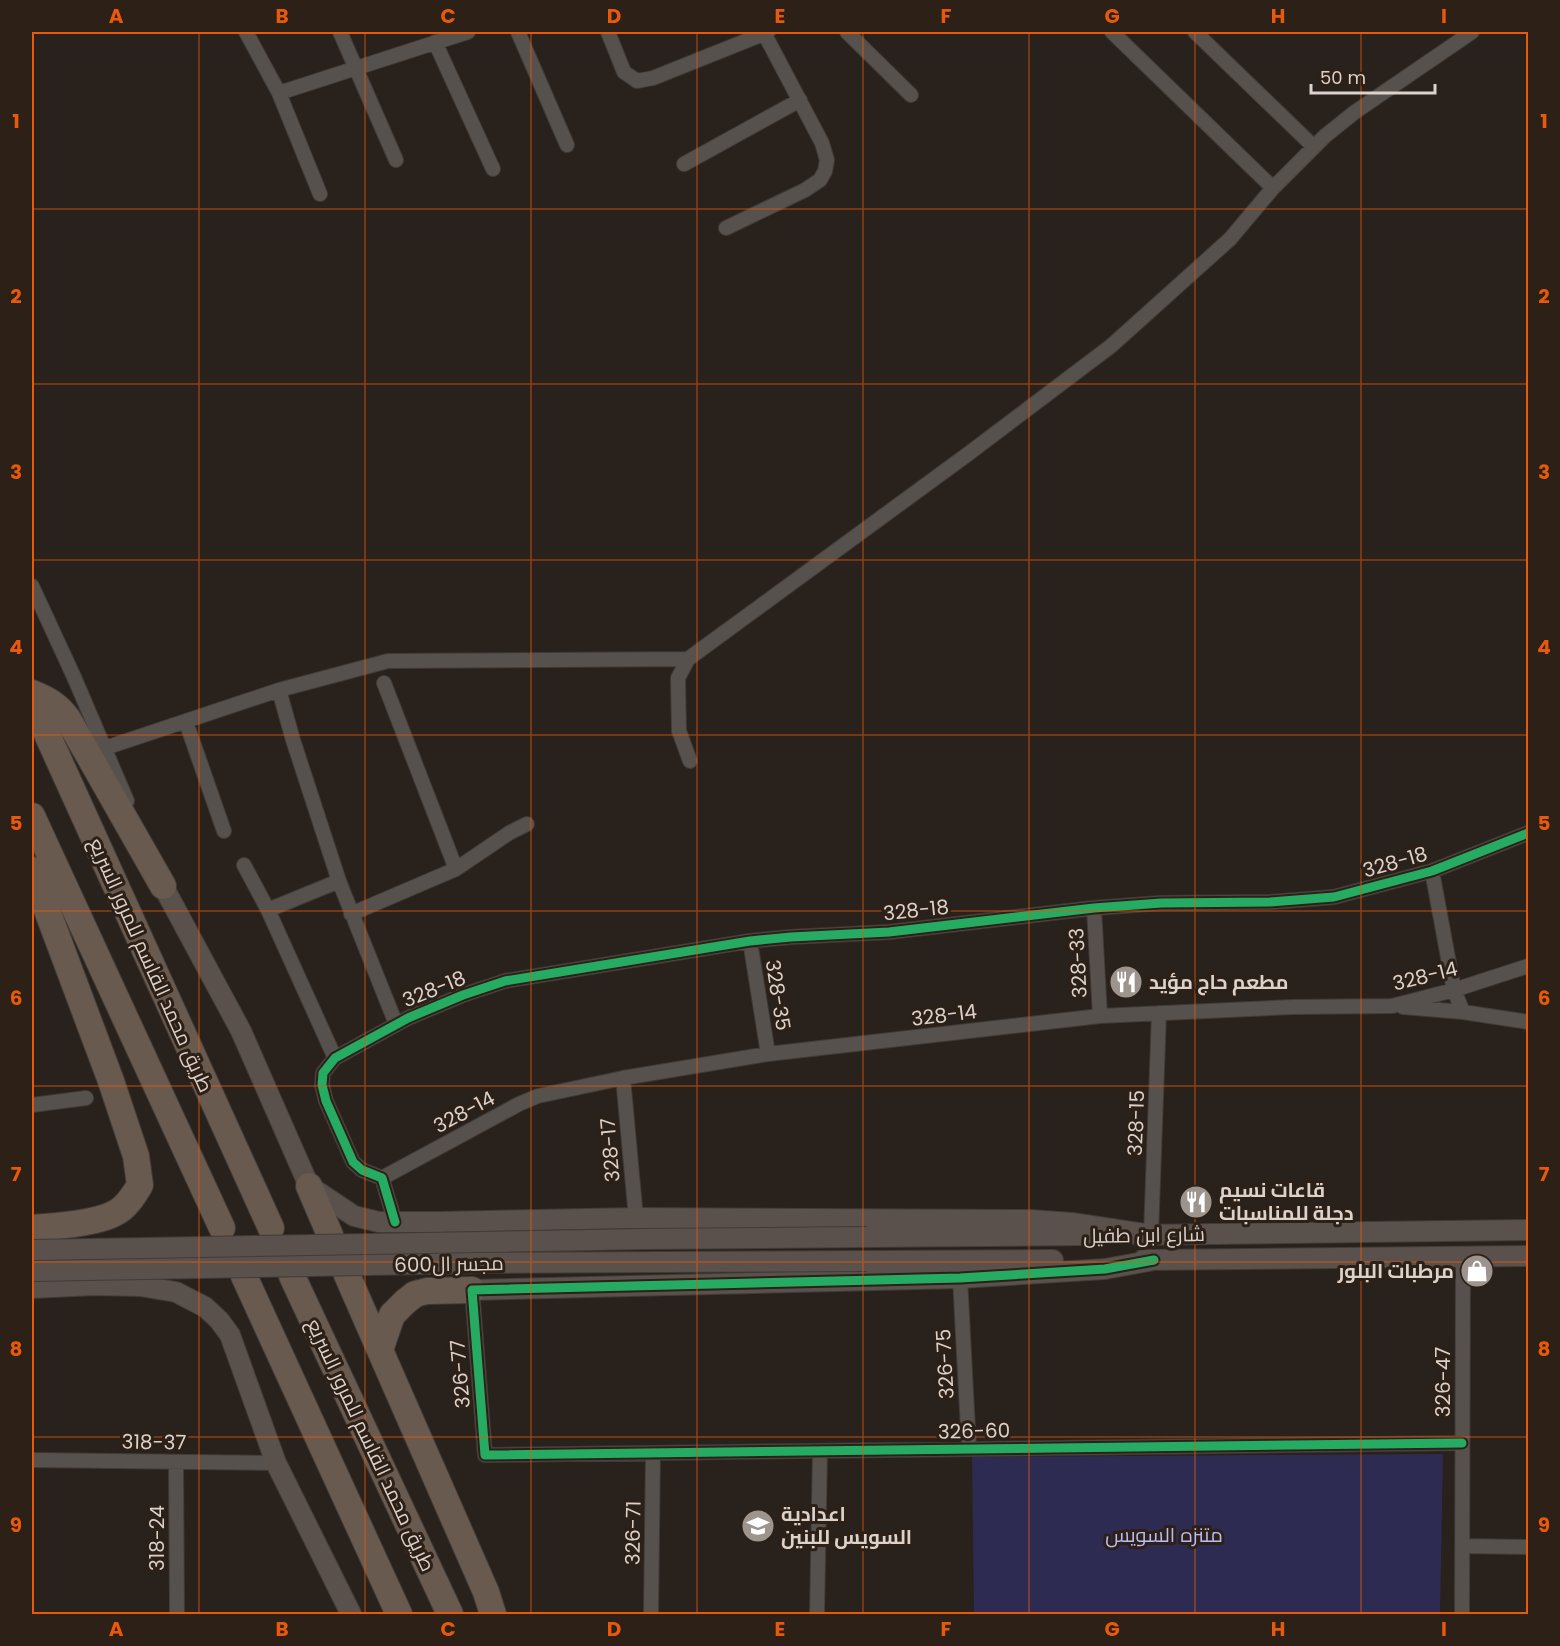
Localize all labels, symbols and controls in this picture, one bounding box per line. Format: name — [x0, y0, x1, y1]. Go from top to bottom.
text: A — [109, 2, 124, 30]
text: B — [275, 2, 289, 30]
text: C — [440, 2, 456, 30]
text: D — [607, 2, 621, 30]
text: E — [775, 2, 785, 30]
text: F — [941, 2, 952, 30]
text: G — [1104, 2, 1120, 30]
text: H — [1271, 2, 1285, 30]
text: I — [1441, 2, 1447, 30]
scale bar — [1311, 57, 1436, 95]
text: 50 m — [1320, 65, 1366, 90]
text: 1 — [12, 107, 20, 135]
text: 1 — [1540, 107, 1548, 135]
text: 2 — [10, 282, 22, 310]
text: 2 — [1538, 282, 1550, 310]
text: 3 — [10, 458, 22, 486]
text: 3 — [1538, 458, 1550, 486]
text: 4 — [9, 633, 23, 661]
text: 4 — [1537, 633, 1551, 661]
text: 5 — [10, 809, 23, 837]
text: 5 — [1538, 809, 1551, 837]
street label: طريق محمد القاسم للمرور السريع — [82, 833, 220, 1097]
street label: 328-18 — [1359, 839, 1431, 885]
street label: 328-18 — [882, 893, 950, 927]
street label: 328-33 — [1062, 927, 1094, 999]
street label: 328-14 — [1390, 954, 1460, 998]
street label: 328-35 — [759, 958, 797, 1032]
street label: 328-18 — [398, 964, 470, 1014]
restaurant icon: مطعم حاج مؤيد — [1108, 964, 1144, 1000]
place label: مطعم حاج مؤيد — [1149, 968, 1289, 996]
text: 6 — [10, 984, 22, 1012]
text: 6 — [1538, 984, 1550, 1012]
street label: 328-14 — [910, 997, 978, 1033]
street label: 328-14 — [428, 1084, 500, 1140]
street label: 328-15 — [1121, 1090, 1151, 1156]
street label: 328-17 — [593, 1117, 627, 1183]
text: 7 — [11, 1160, 22, 1188]
text: 7 — [1539, 1160, 1550, 1188]
place label: قاعات نسيم دجلة للمناسبات — [1219, 1176, 1354, 1227]
restaurant icon: قاعات نسيم دجلة للمناسبات — [1178, 1184, 1214, 1220]
street label: شارع ابن طفيل — [1083, 1220, 1205, 1250]
street label: مجسر ال600 — [394, 1249, 504, 1279]
shop icon: مرطبات البلور — [1459, 1253, 1495, 1289]
place label: مرطبات البلور — [1337, 1257, 1454, 1285]
street label: طريق محمد القاسم للمرور السريع — [300, 1314, 442, 1576]
street label: 326-75 — [929, 1328, 961, 1400]
text: 8 — [10, 1335, 22, 1363]
text: 8 — [1538, 1335, 1550, 1363]
street label: 326-77 — [443, 1338, 477, 1410]
street label: 326-47 — [1429, 1347, 1457, 1417]
street label: 326-60 — [938, 1416, 1010, 1446]
street label: 318-37 — [121, 1427, 187, 1457]
place label: اعدادية السويس للبنين — [781, 1500, 912, 1551]
street label: 326-71 — [618, 1501, 648, 1565]
street label: 318-24 — [143, 1505, 171, 1571]
school or university icon: اعدادية السويس للبنين — [740, 1508, 776, 1544]
text: 9 — [10, 1511, 22, 1539]
text: 9 — [1538, 1511, 1550, 1539]
park label: متنزه السويس — [1105, 1521, 1223, 1549]
text: A — [109, 1615, 124, 1643]
text: B — [275, 1615, 289, 1643]
text: C — [440, 1615, 456, 1643]
text: D — [607, 1615, 621, 1643]
text: E — [775, 1615, 785, 1643]
text: F — [941, 1615, 952, 1643]
text: G — [1104, 1615, 1120, 1643]
text: H — [1271, 1615, 1285, 1643]
text: I — [1441, 1615, 1447, 1643]

